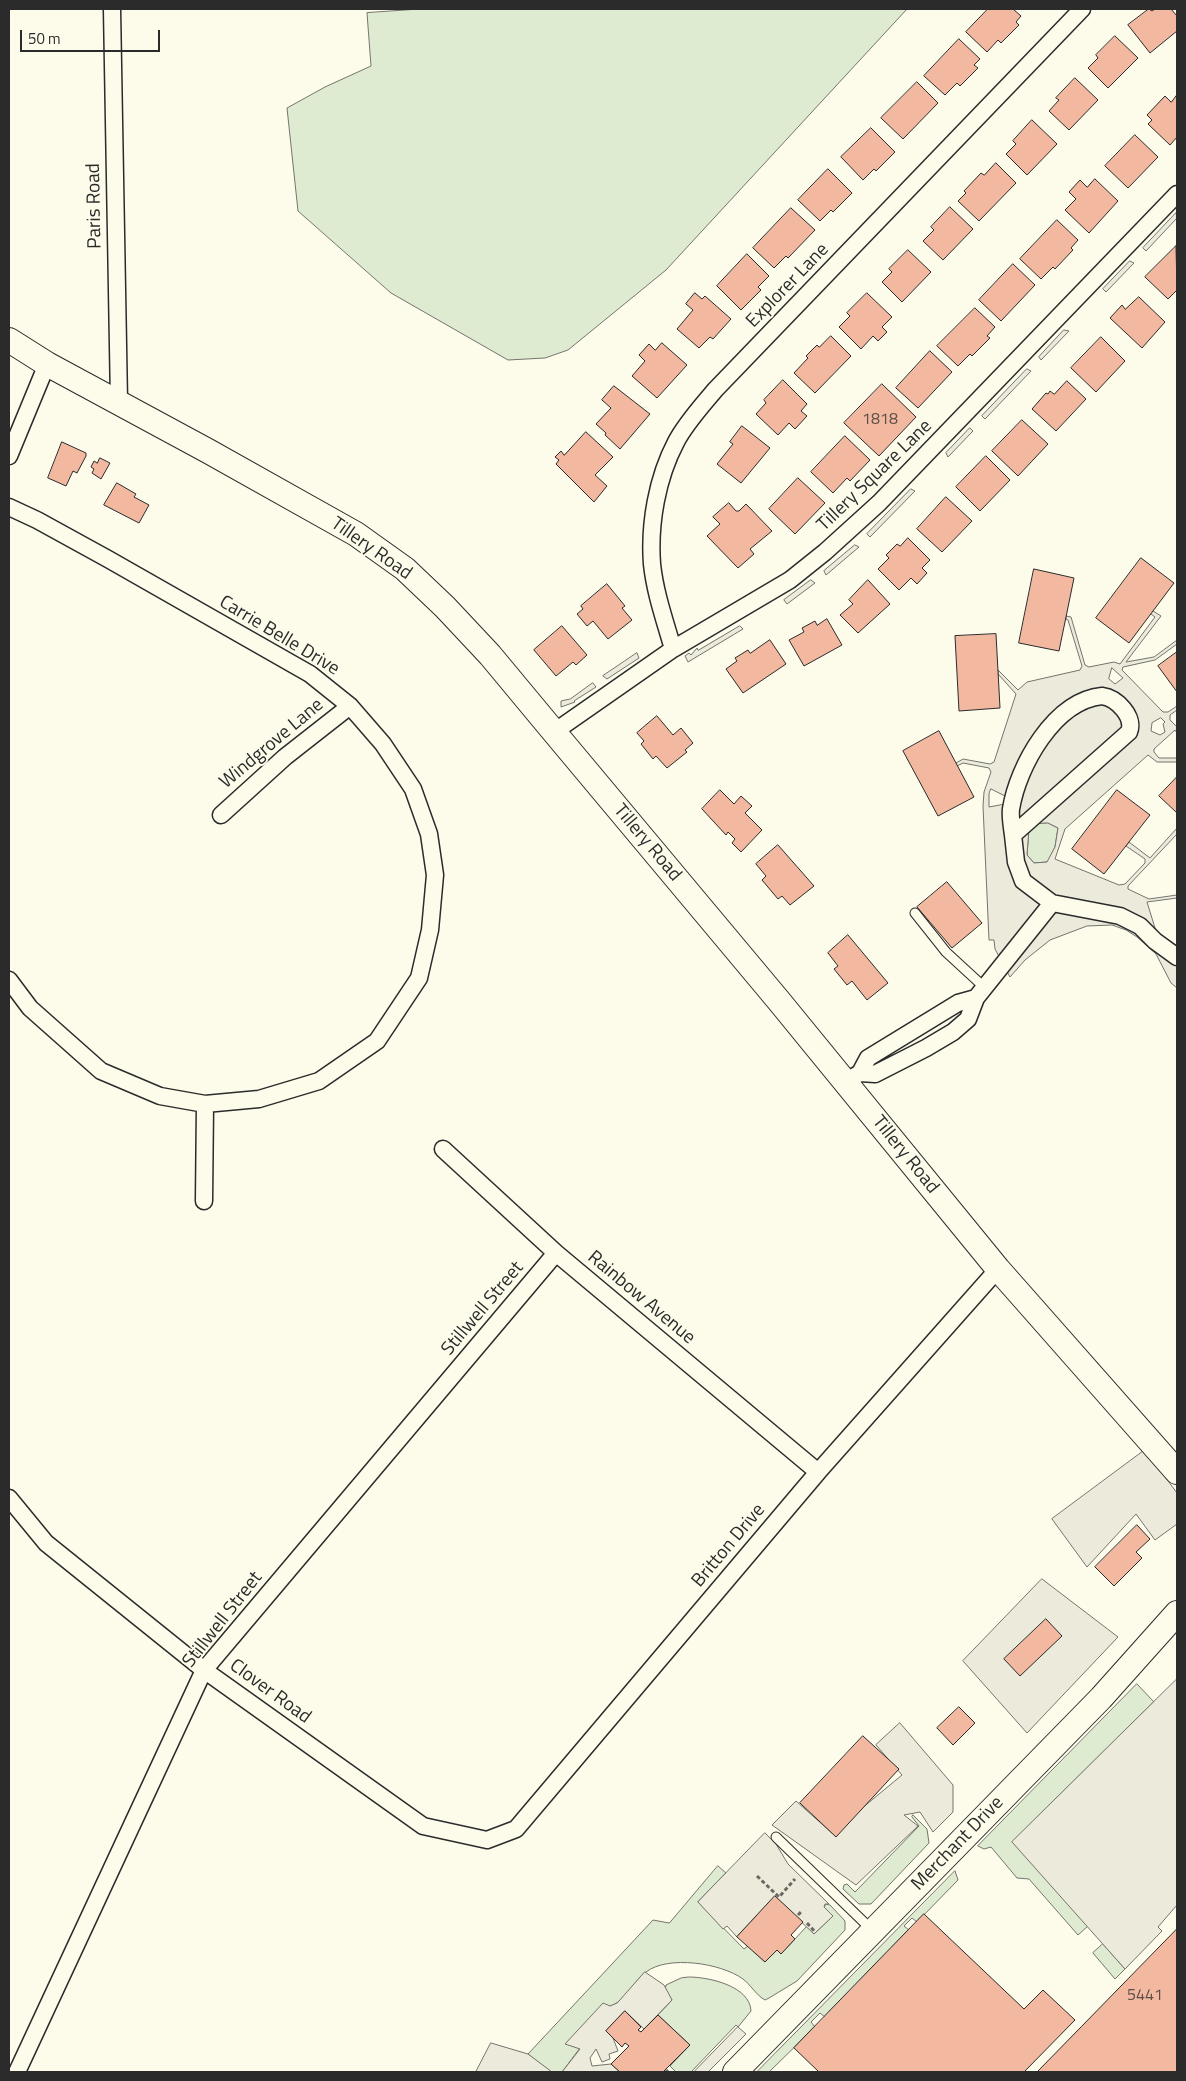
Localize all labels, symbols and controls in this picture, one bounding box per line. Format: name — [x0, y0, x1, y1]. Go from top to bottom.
scale bar — [22, 20, 162, 52]
text: 50 m — [28, 27, 61, 50]
street label: Paris Road — [83, 163, 107, 249]
street label: Explorer Lane — [742, 239, 834, 333]
house number: 1818 — [862, 410, 898, 430]
street label: Tillery Square Lane — [813, 415, 937, 537]
street label: Tillery Road — [326, 513, 416, 585]
street label: Carrie Belle Drive — [215, 591, 343, 681]
street label: Windgrove Lane — [215, 694, 329, 794]
street label: Tillery Road — [608, 800, 686, 886]
street label: Tillery Road — [867, 1111, 943, 1199]
street label: Rainbow Avenue — [582, 1246, 700, 1350]
street label: Stillwell Street — [437, 1257, 529, 1361]
street label: Britton Drive — [688, 1500, 770, 1592]
street label: Stillwell Street — [178, 1567, 268, 1673]
street label: Clover Road — [225, 1655, 315, 1729]
street label: Merchant Drive — [907, 1792, 1009, 1896]
house number: 5441 — [1127, 1986, 1163, 2006]

